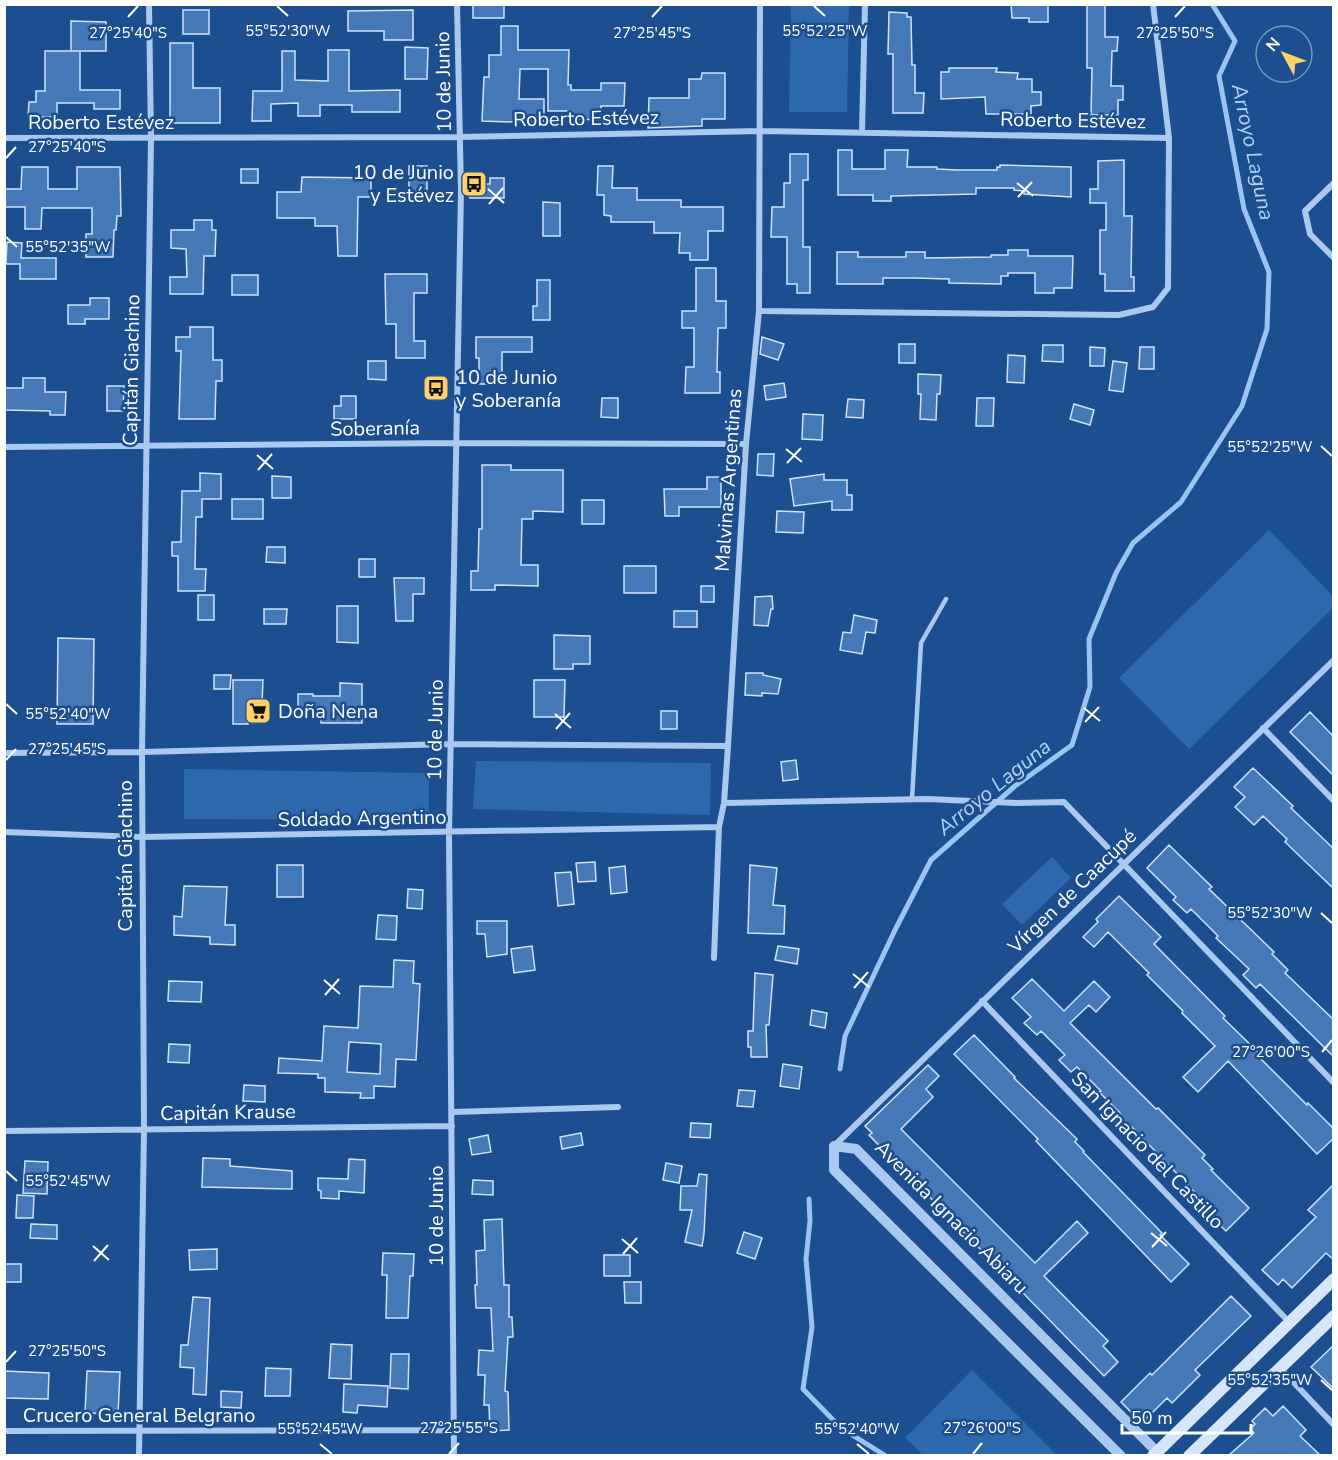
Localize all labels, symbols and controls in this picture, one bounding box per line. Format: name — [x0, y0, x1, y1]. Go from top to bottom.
text: 55°52'30"W — [245, 21, 331, 41]
text: 55°52'25"W — [782, 21, 868, 41]
text: 27°25'40"S — [89, 23, 167, 43]
text: 27°25'45"S — [613, 23, 691, 43]
text: 27°25'50"S — [1136, 23, 1214, 43]
north arrow — [1254, 24, 1314, 84]
street label: 10 de Junio — [429, 31, 458, 133]
text: N — [1261, 33, 1286, 57]
water label: Arroyo Laguna — [1225, 80, 1281, 223]
street label: Roberto Estévez — [513, 104, 659, 133]
street label: Roberto Estévez — [1000, 106, 1146, 135]
street label: Roberto Estévez — [28, 109, 174, 136]
text: 27°25'40"S — [28, 137, 106, 157]
place label: 10 de Junio y Estévez — [353, 159, 454, 209]
bus stop icon: 10 de Junio y Estévez — [459, 169, 489, 199]
text: 55°52'35"W — [25, 237, 111, 257]
street label: Capitán Giachino — [117, 294, 146, 446]
place label: 10 de Junio y Soberanía — [456, 364, 561, 414]
bus stop icon: 10 de Junio y Soberanía — [421, 373, 451, 403]
street label: Malvinas Argentinas — [709, 388, 748, 573]
street label: Soberanía — [330, 414, 420, 443]
text: 55°52'25"W — [1227, 437, 1313, 457]
street label: 10 de Junio — [421, 679, 450, 781]
supermarket icon: Doña Nena — [243, 696, 273, 726]
place label: Doña Nena — [278, 698, 378, 725]
text: 55°52'40"W — [25, 704, 111, 724]
water label: Arroyo Laguna — [930, 732, 1057, 842]
text: 27°25'45"S — [28, 739, 106, 759]
street label: Capitán Giachino — [112, 780, 139, 932]
street label: Soldado Argentino — [277, 804, 447, 833]
street label: Vírgen de Caacupé — [1002, 823, 1142, 960]
text: 55°52'30"W — [1227, 903, 1313, 923]
text: 27°26'00"S — [1232, 1042, 1310, 1062]
street label: San Ignacio del Castillo — [1065, 1066, 1230, 1235]
street label: Capitán Krause — [160, 1098, 296, 1127]
street label: Avenida Ignacio Abiaru — [869, 1135, 1034, 1300]
street label: 10 de Junio — [423, 1165, 450, 1267]
text: 55°52'45"W — [25, 1171, 111, 1191]
text: 27°25'50"S — [28, 1341, 106, 1361]
text: 55°52'35"W — [1227, 1370, 1313, 1390]
scale bar — [1122, 1397, 1251, 1435]
street label: Crucero General Belgrano — [23, 1402, 255, 1429]
text: 50 m — [1131, 1406, 1173, 1430]
text: 27°25'55"S — [420, 1418, 498, 1438]
text: 27°26'00"S — [943, 1418, 1021, 1438]
text: 55°52'45"W — [277, 1419, 363, 1439]
text: 55°52'40"W — [814, 1419, 900, 1439]

